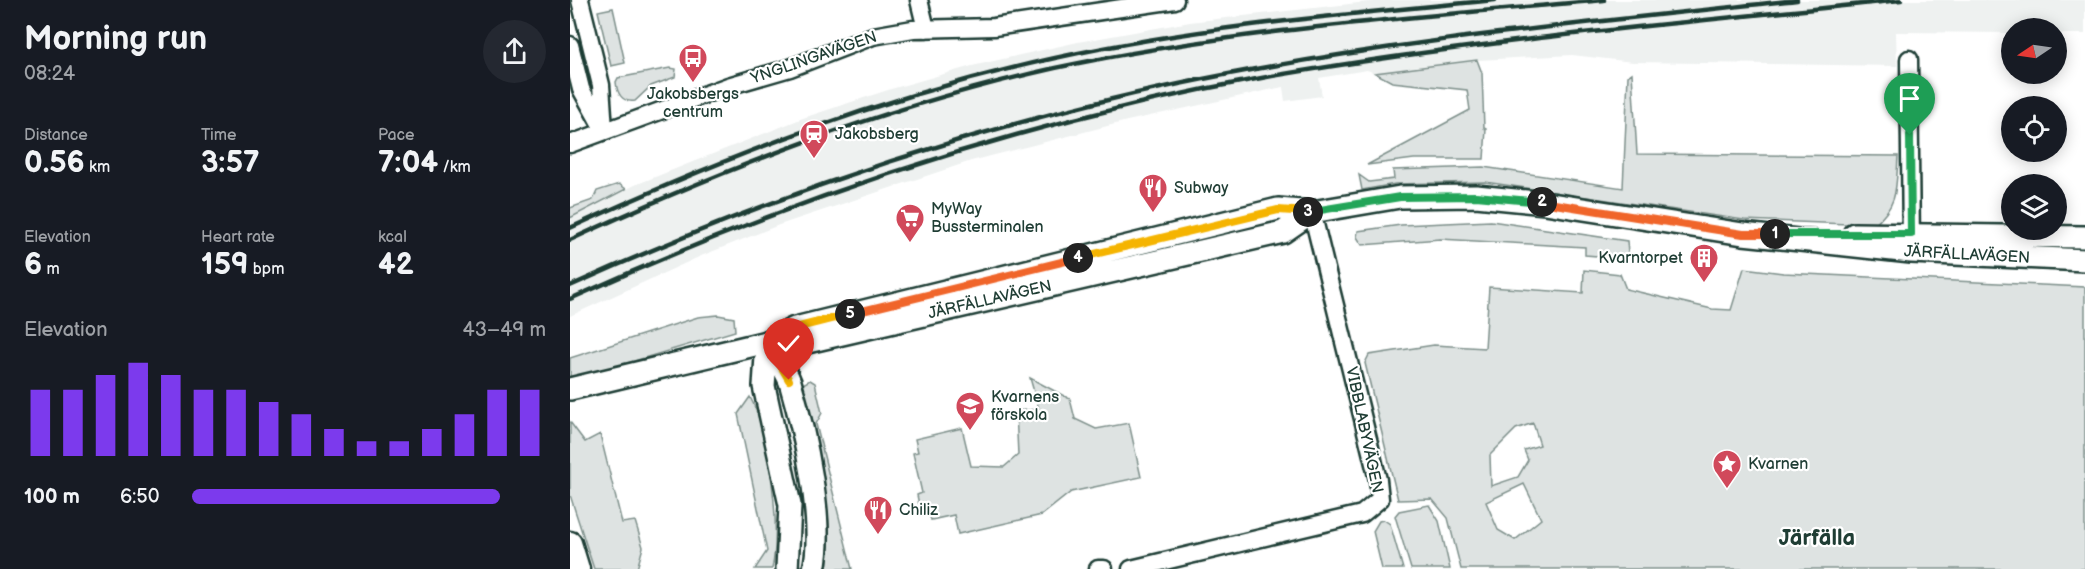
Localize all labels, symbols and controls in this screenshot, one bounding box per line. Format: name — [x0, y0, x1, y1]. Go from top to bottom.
north arrow — [2001, 18, 2067, 84]
map controls — [2001, 18, 2067, 240]
text: Morning run — [24, 19, 207, 59]
button: share — [483, 20, 546, 83]
street label: YNGLINGAVÄGEN — [747, 26, 880, 89]
bus stop icon: Jakobsbergs centrum — [677, 42, 709, 84]
text: 08:24 — [24, 62, 75, 86]
pin — [1884, 73, 1935, 135]
icon: arrive — [1893, 82, 1926, 115]
place label: Jakobsbergs centrum — [647, 85, 739, 122]
button: locate — [2001, 96, 2067, 162]
station icon: Jakobsberg — [798, 118, 830, 160]
place label: Jakobsberg — [835, 125, 919, 144]
text: Distance — [24, 126, 88, 145]
text: Time — [201, 126, 236, 145]
text: Pace — [378, 126, 414, 145]
text: 0.56 — [24, 145, 85, 181]
text: 3:57 — [201, 145, 260, 181]
text: 7:04 — [378, 145, 438, 181]
text: km — [85, 158, 110, 177]
text: /km — [438, 158, 471, 177]
restaurant icon: Subway — [1137, 172, 1169, 214]
button: layers — [2001, 174, 2067, 240]
place label: Subway — [1174, 179, 1229, 198]
pin: 2 — [1527, 187, 1557, 217]
text: 2 — [1537, 192, 1547, 211]
pin: 3 — [1293, 197, 1323, 227]
place label: MyWay Bussterminalen — [931, 200, 1043, 237]
supermarket icon: MyWay Bussterminalen — [894, 202, 926, 244]
text: 3 — [1303, 202, 1313, 221]
pin: 1 — [1760, 219, 1790, 249]
text: 1 — [1772, 224, 1778, 243]
text: Elevation — [24, 228, 91, 247]
text: Heart rate — [201, 228, 275, 247]
text: kcal — [378, 228, 407, 247]
street label: JÄRFÄLLAVÄGEN — [1903, 240, 2031, 268]
building icon: Kvarntorpet — [1688, 242, 1720, 284]
pin: 4 — [1063, 243, 1093, 273]
text: 6 — [24, 247, 42, 283]
text: 159 — [201, 247, 249, 283]
text: 42 — [378, 247, 414, 283]
text: 4 — [1073, 248, 1083, 267]
place label: Kvarntorpet — [1598, 249, 1683, 268]
text: m — [42, 260, 60, 279]
text: bpm — [249, 260, 284, 279]
street label: JÄRFÄLLAVÄGEN — [926, 275, 1054, 323]
pin: 5 — [835, 299, 865, 329]
text: 5 — [845, 304, 855, 323]
text: Elevation — [24, 318, 107, 342]
text: 43–49 m — [463, 318, 546, 342]
pin — [763, 318, 814, 380]
icon: check — [772, 327, 805, 360]
street label: VIBBLABYVÄGEN — [1341, 365, 1389, 495]
place label: Kvarnens förskola — [991, 388, 1059, 425]
school or university icon: Kvarnens förskola — [954, 390, 986, 432]
place icon: Kvarnen — [1711, 448, 1743, 490]
place label: Kvarnen — [1748, 455, 1808, 474]
text: 100 m — [24, 485, 80, 509]
text: 6:50 — [120, 485, 159, 509]
restaurant icon: Chiliz — [862, 494, 894, 536]
place label: Chiliz — [899, 501, 938, 520]
district label: Järfälla — [1779, 525, 1855, 552]

